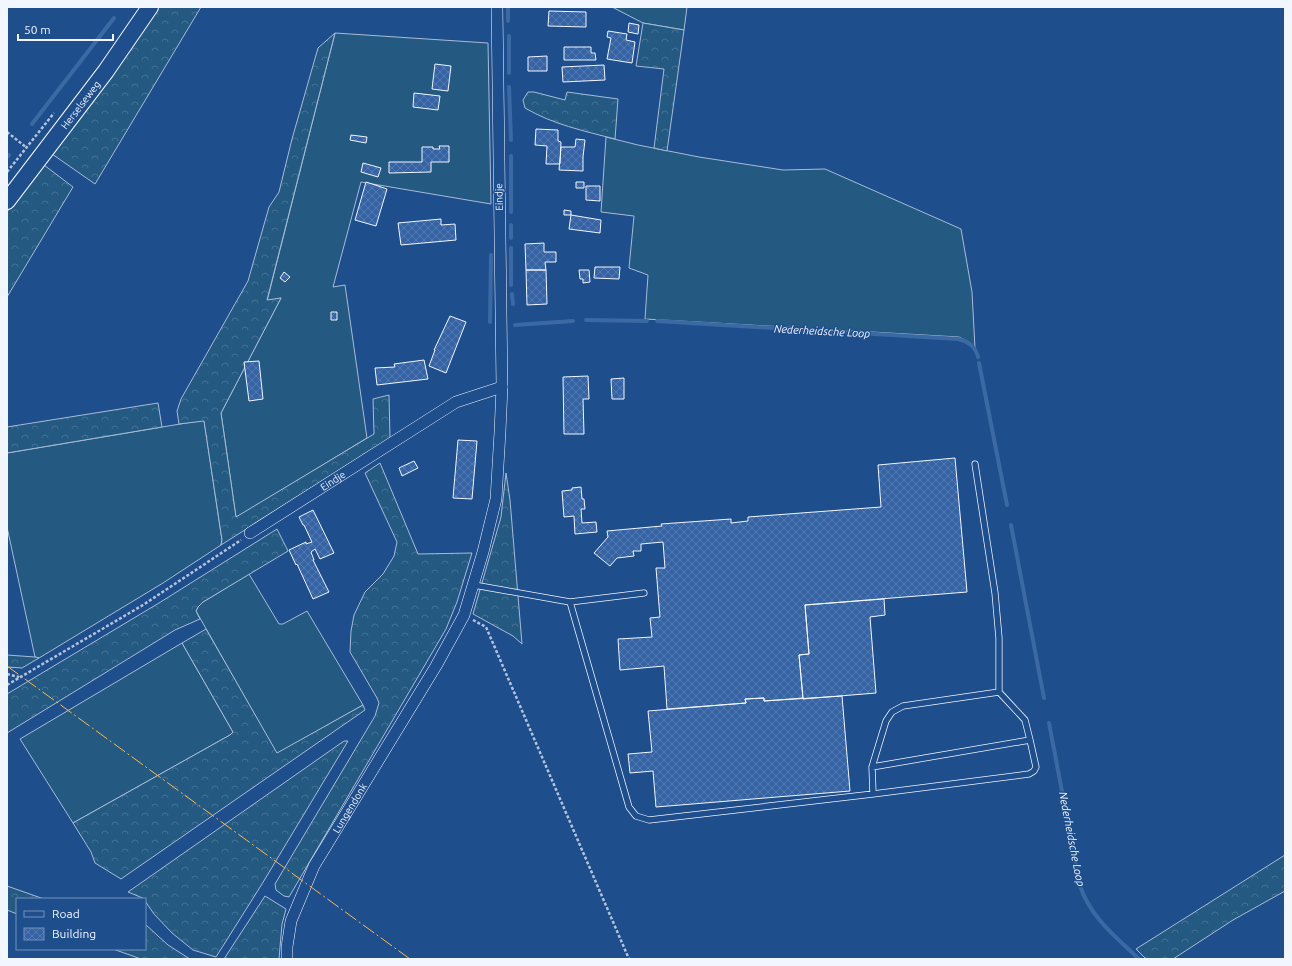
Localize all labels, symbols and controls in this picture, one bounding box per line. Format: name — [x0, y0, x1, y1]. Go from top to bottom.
scale bar — [18, 16, 113, 42]
text: 50 m — [24, 23, 51, 36]
street label: Herselseweg — [58, 78, 102, 131]
street label: Eindje — [493, 183, 505, 211]
water label: Nederheidsche Loop — [774, 322, 870, 340]
street label: Eindje — [318, 468, 347, 492]
street label: Lungendonk — [330, 781, 369, 835]
water label: Nederheidsche Loop — [1057, 791, 1087, 887]
legend — [16, 898, 146, 950]
text: Road — [52, 907, 80, 920]
text: Building — [52, 927, 96, 940]

